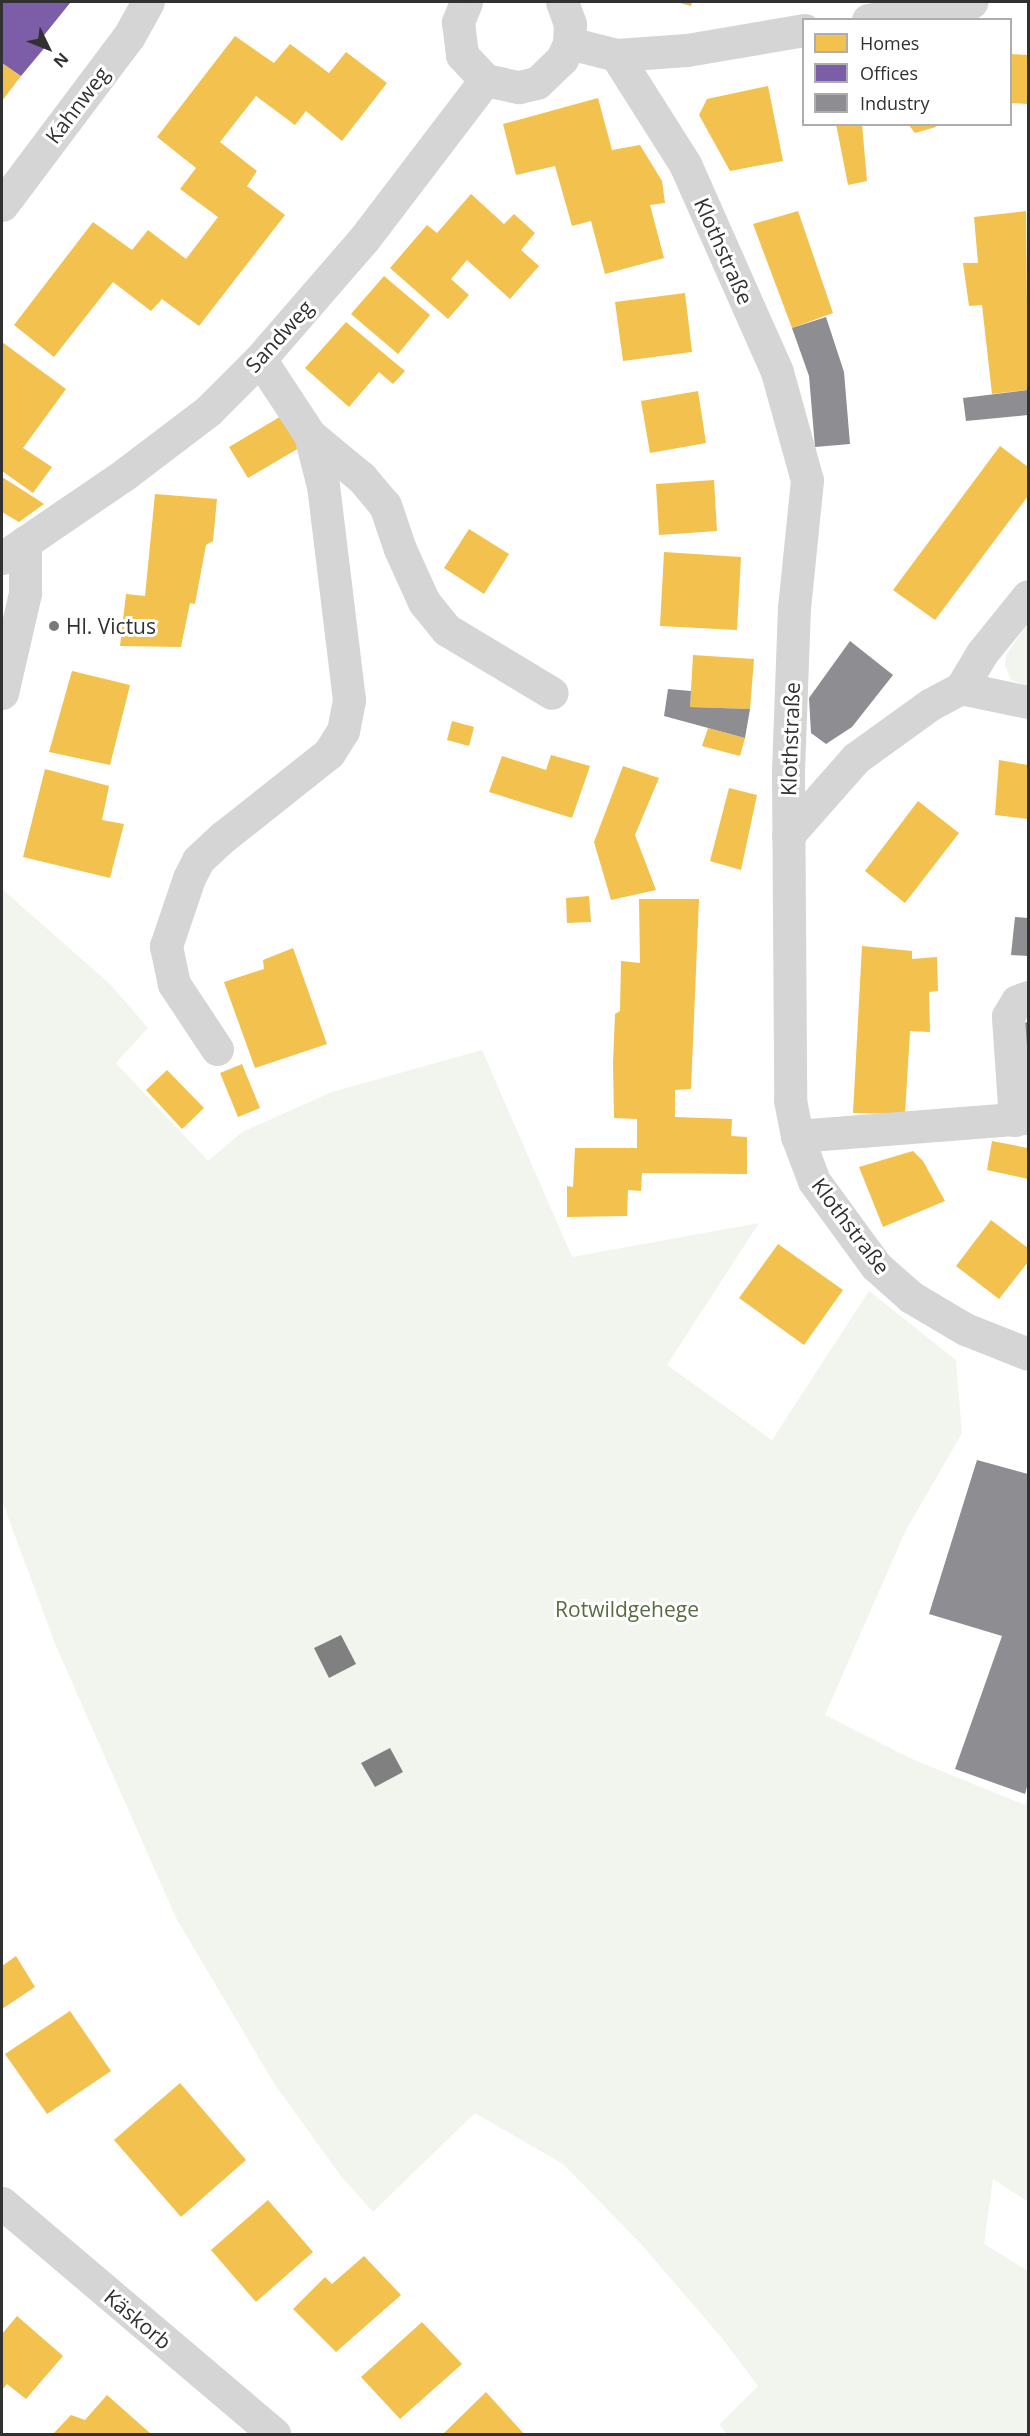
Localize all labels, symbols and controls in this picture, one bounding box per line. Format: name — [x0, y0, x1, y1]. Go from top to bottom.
north arrow — [18, 18, 78, 78]
legend — [802, 18, 1012, 126]
text: Homes — [860, 31, 919, 55]
text: N — [49, 48, 74, 73]
text: Offices — [860, 61, 918, 85]
street label: Kahnweg — [40, 62, 114, 148]
text: Industry — [860, 91, 930, 115]
street label: Klothstraße — [689, 194, 759, 308]
street label: Sandweg — [240, 295, 318, 377]
place label: Hl. Victus — [66, 613, 156, 639]
marker: Hl. Victus — [47, 619, 61, 633]
street label: Klothstraße — [775, 682, 805, 796]
street label: Klothstraße — [807, 1173, 895, 1279]
park label: Rotwildgehege — [555, 1596, 699, 1622]
street label: Käskorb — [99, 2284, 177, 2354]

